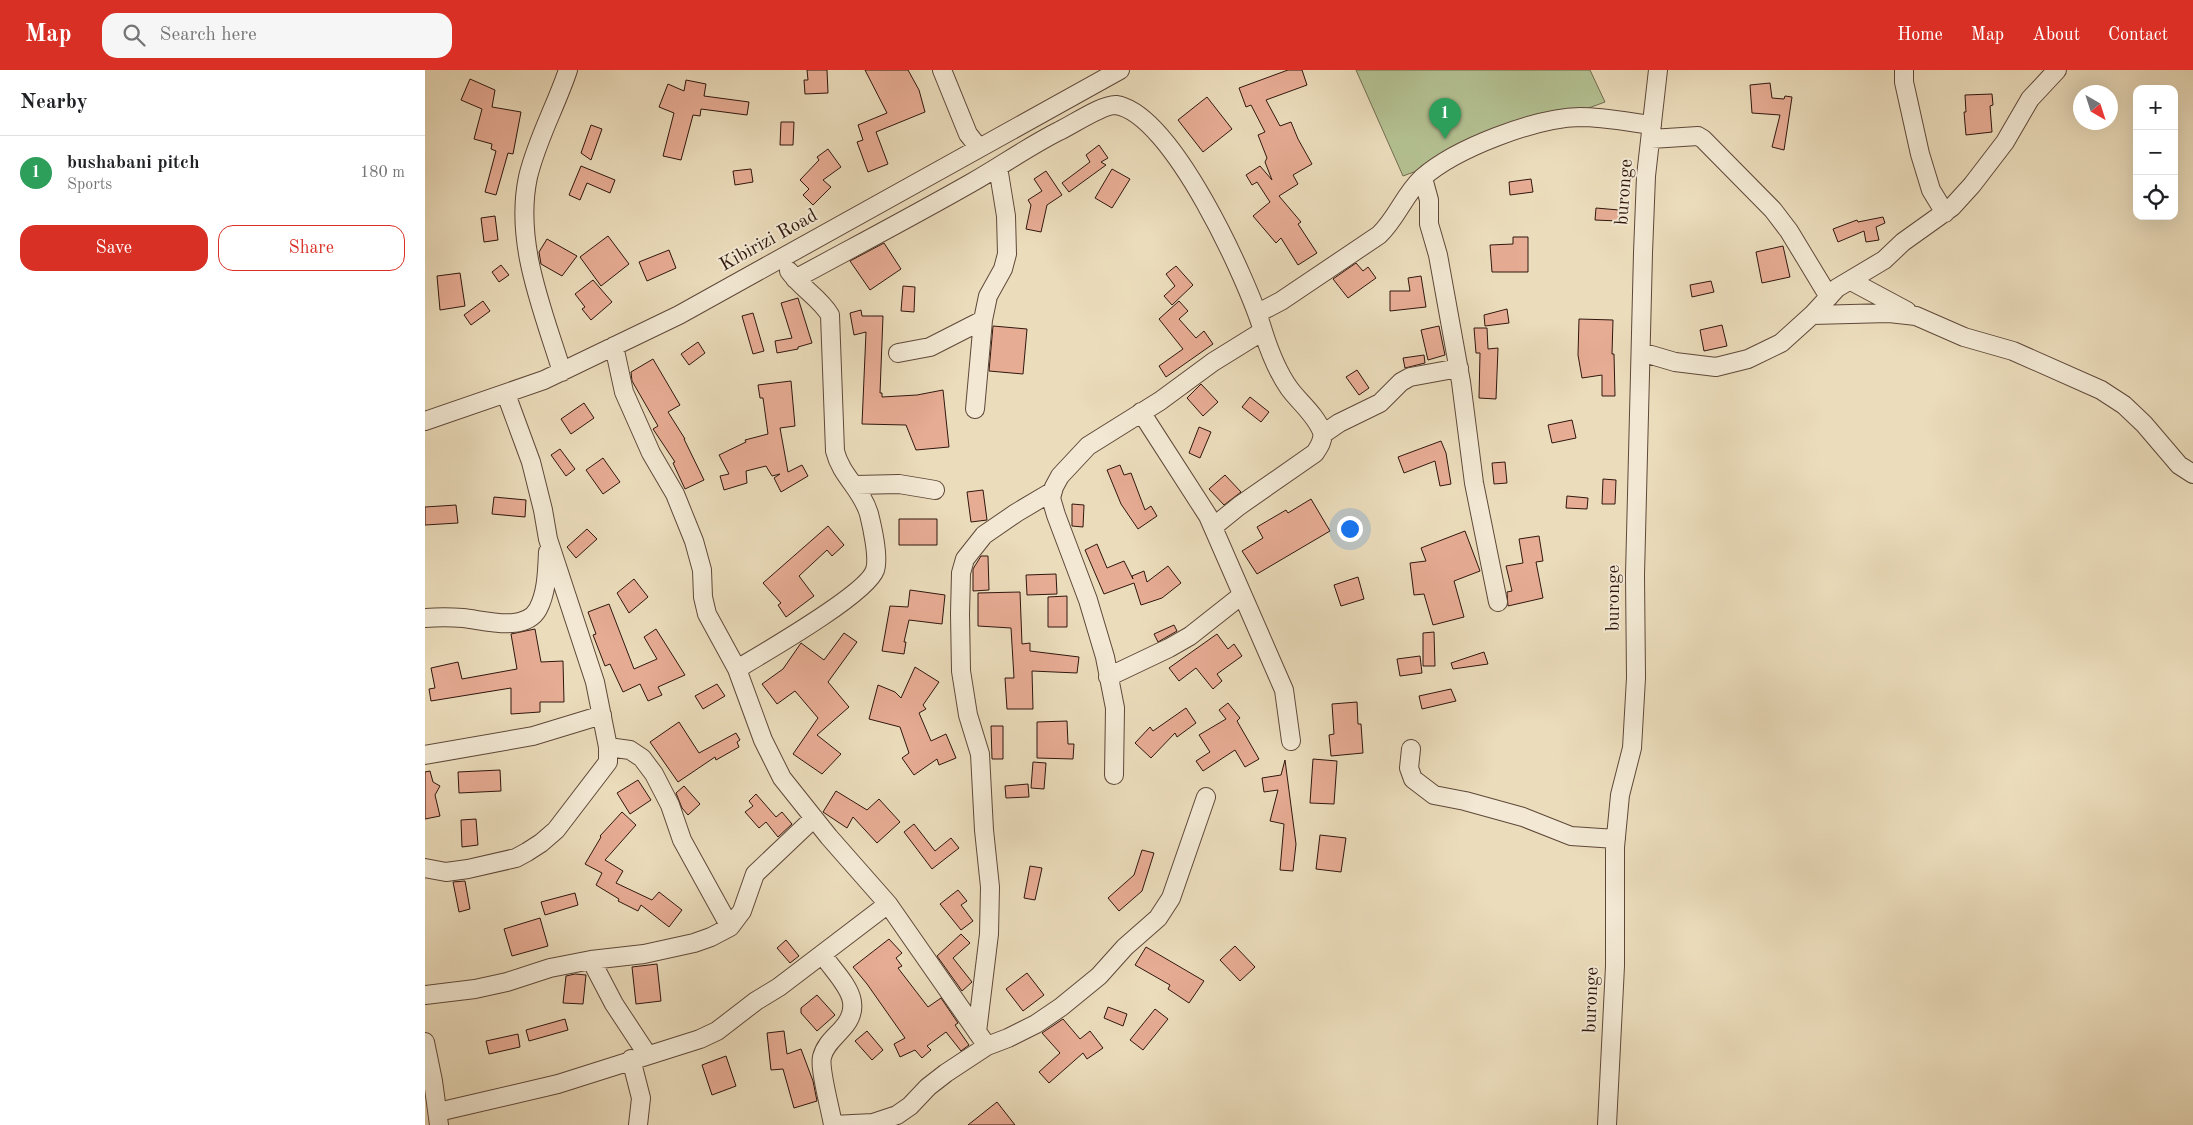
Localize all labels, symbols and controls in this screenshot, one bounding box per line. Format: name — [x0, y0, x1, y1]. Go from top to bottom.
search box — [102, 13, 452, 58]
icon: search — [120, 21, 148, 49]
text: Map — [25, 23, 72, 47]
text: Search here — [160, 26, 257, 45]
text: Home — [1897, 26, 1943, 44]
text: Map — [1971, 26, 2004, 44]
text: About — [2032, 26, 2080, 44]
text: Contact — [2108, 26, 2168, 44]
north arrow — [2073, 85, 2118, 130]
map controls — [2133, 85, 2178, 220]
button: + — [2133, 85, 2178, 130]
text: Nearby — [20, 92, 88, 113]
pin: 1 — [1429, 98, 1461, 139]
button: − — [2133, 130, 2178, 175]
text: bushabani pitch — [67, 154, 200, 173]
street label: buronge — [1613, 158, 1637, 226]
text: 1 — [31, 165, 41, 181]
text: 180 m — [360, 165, 405, 181]
button: locate — [2133, 175, 2178, 220]
text: Sports — [67, 177, 112, 193]
street label: Kibirizi Road — [717, 206, 821, 276]
button: Save — [20, 225, 208, 271]
button: Share — [218, 225, 405, 271]
your location — [1337, 516, 1363, 542]
street label: buronge — [1605, 565, 1624, 631]
street label: buronge — [1581, 967, 1603, 1033]

